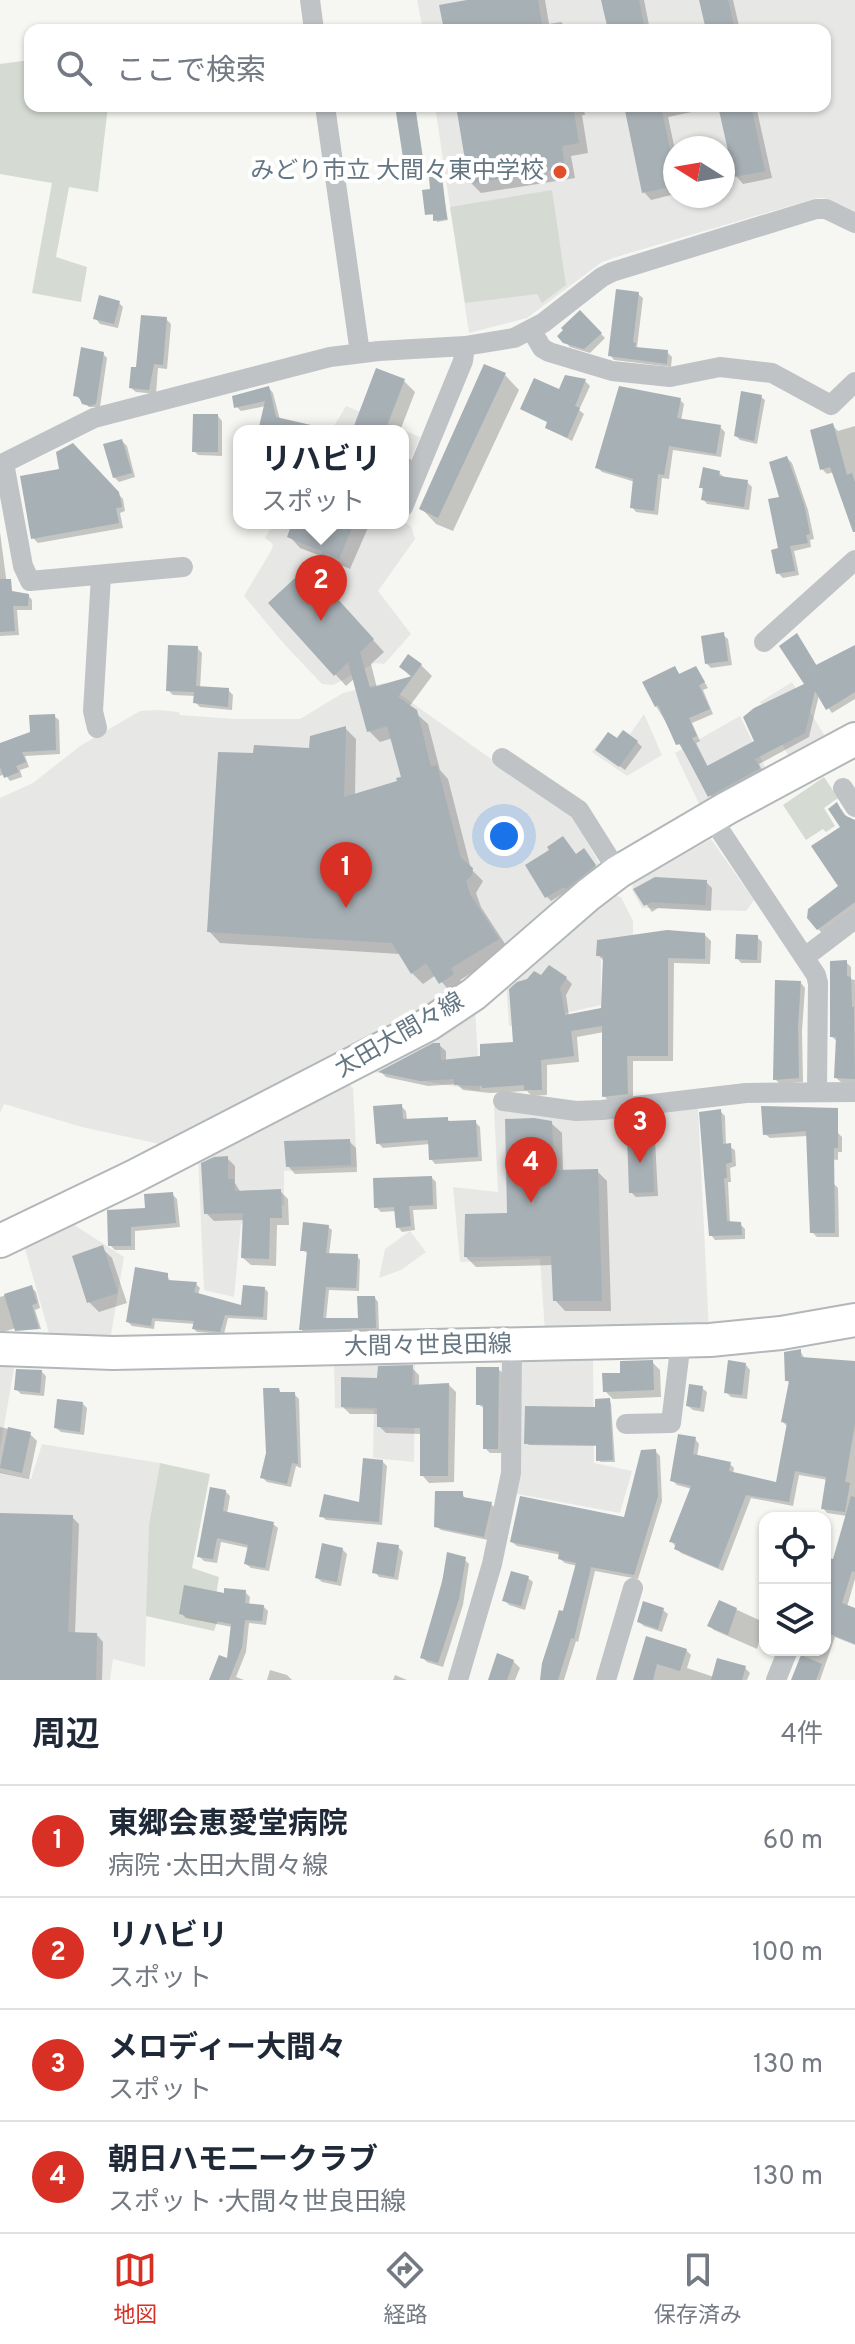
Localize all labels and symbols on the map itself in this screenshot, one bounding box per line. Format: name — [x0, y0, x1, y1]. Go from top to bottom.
north arrow — [663, 136, 735, 208]
place label: みどり市立 大間々東中学校 — [250, 157, 544, 187]
marker: みどり市立 大間々東中学校 — [551, 163, 569, 181]
pin: 2 — [295, 555, 347, 621]
your location — [484, 816, 524, 856]
pin: 1 — [320, 842, 372, 908]
street label: 太田大間々線 — [330, 987, 470, 1085]
pin: 3 — [614, 1097, 666, 1163]
pin: 4 — [505, 1137, 557, 1203]
street label: 大間々世良田線 — [344, 1331, 512, 1363]

